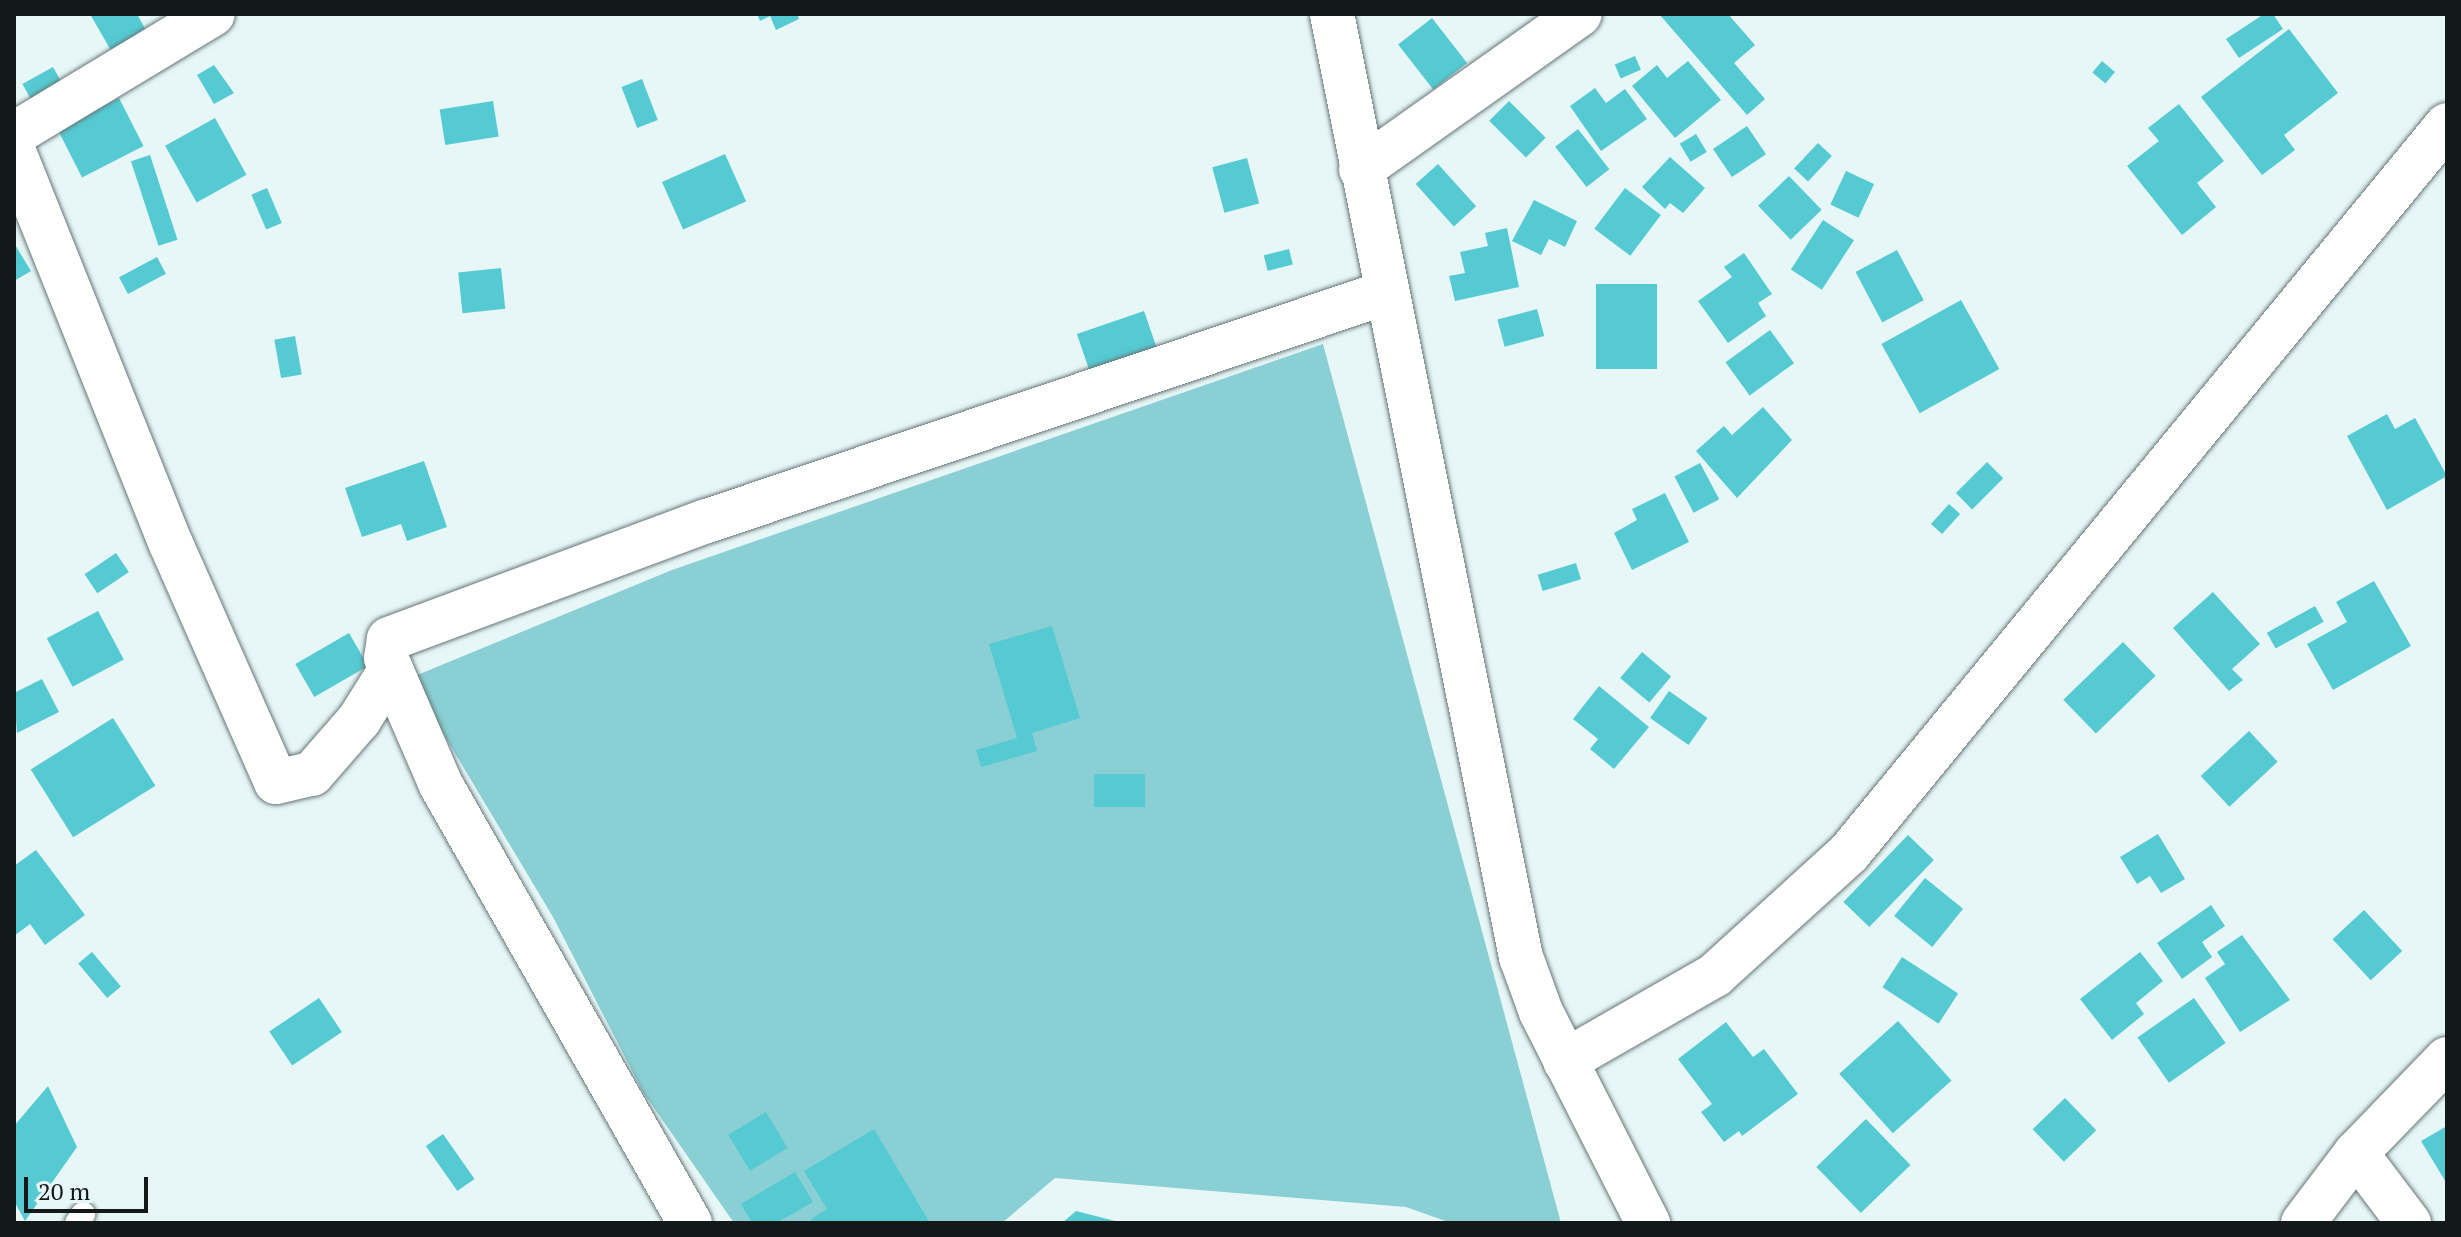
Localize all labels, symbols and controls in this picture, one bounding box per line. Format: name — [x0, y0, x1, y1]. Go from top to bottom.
scale bar — [28, 1161, 152, 1211]
text: 20 m — [38, 1175, 90, 1207]

